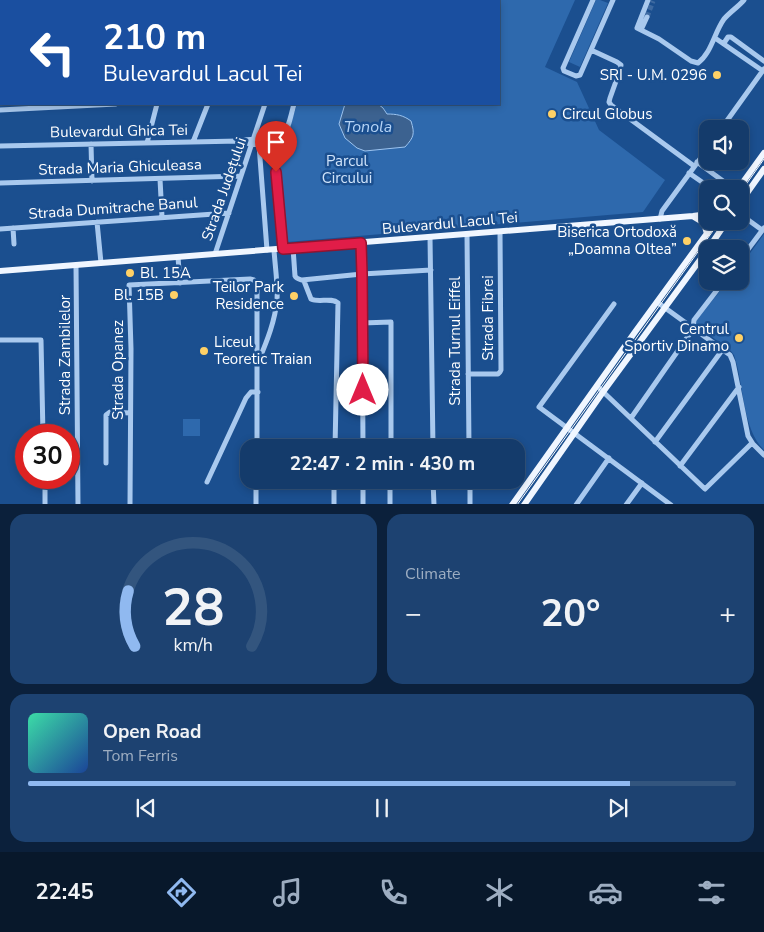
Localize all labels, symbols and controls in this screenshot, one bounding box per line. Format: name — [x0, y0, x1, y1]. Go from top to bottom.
text: 210 m — [103, 14, 206, 61]
icon: left — [20, 20, 85, 85]
text: Bulevardul Lacul Tei — [103, 59, 303, 89]
place label: SRI - U.M. 0296 — [600, 65, 707, 85]
marker: SRI - U.M. 0296 — [711, 69, 723, 81]
place label: Circul Globus — [562, 104, 652, 124]
marker: Circul Globus — [546, 108, 558, 120]
water label: Tonola — [344, 116, 392, 138]
street label: Bulevardul Ghica Tei — [50, 120, 188, 142]
map controls — [699, 120, 749, 290]
button: sound — [699, 120, 749, 170]
pin — [255, 121, 297, 172]
icon: arrive — [262, 128, 290, 156]
street label: Strada Județului — [197, 135, 251, 243]
park label: Parcul Circului — [322, 151, 372, 188]
street label: Strada Maria Ghiculeasa — [38, 154, 202, 180]
button: search — [699, 180, 749, 230]
street label: Strada Dumitrache Banul — [28, 192, 199, 224]
street label: Bulevardul Lacul Tei — [381, 207, 519, 239]
place label: Biserica Ortodoxă „Doamna Oltea” — [557, 222, 677, 259]
marker: Biserica Ortodoxă „Doamna Oltea” — [681, 235, 693, 247]
button: layers — [699, 240, 749, 290]
place label: Bl. 15A — [140, 263, 191, 283]
marker: Bl. 15A — [124, 267, 136, 279]
street label: Strada Fibrei — [478, 275, 498, 361]
street label: Strada Turnul Eiffel — [445, 276, 465, 406]
place label: Teilor Park Residence — [213, 277, 284, 314]
place label: Bl. 15B — [114, 285, 164, 305]
marker: Bl. 15B — [168, 289, 180, 301]
marker: Teilor Park Residence — [288, 290, 300, 302]
street label: Strada Zambilelor — [55, 294, 75, 415]
place label: Centrul Sportiv Dinamo — [624, 319, 730, 356]
street label: Strada Opanez — [108, 320, 128, 420]
place label: Liceul Teoretic Traian — [214, 332, 312, 369]
marker: Centrul Sportiv Dinamo — [733, 332, 745, 344]
marker: Liceul Teoretic Traian — [198, 345, 210, 357]
position arrow — [336, 363, 388, 415]
speed limit sign: 30 — [15, 424, 80, 489]
text: 22:47 · 2 min · 430 m — [290, 451, 475, 477]
text: Climate — [405, 563, 460, 585]
text: 28 — [162, 572, 225, 643]
text: 20° — [540, 588, 601, 639]
text: − — [405, 595, 422, 633]
text: + — [719, 595, 736, 633]
text: km/h — [174, 633, 213, 657]
text: Open Road — [103, 719, 201, 745]
text: Tom Ferris — [103, 745, 178, 767]
icon: previous — [132, 794, 160, 822]
icon: pause — [368, 794, 396, 822]
icon: next — [604, 794, 632, 822]
icon: directions — [164, 875, 199, 910]
icon: music — [270, 875, 305, 910]
icon: phone — [376, 875, 411, 910]
icon: climate — [482, 875, 517, 910]
icon: car — [588, 875, 623, 910]
icon: filters — [694, 875, 729, 910]
text: 22:45 — [35, 877, 94, 907]

